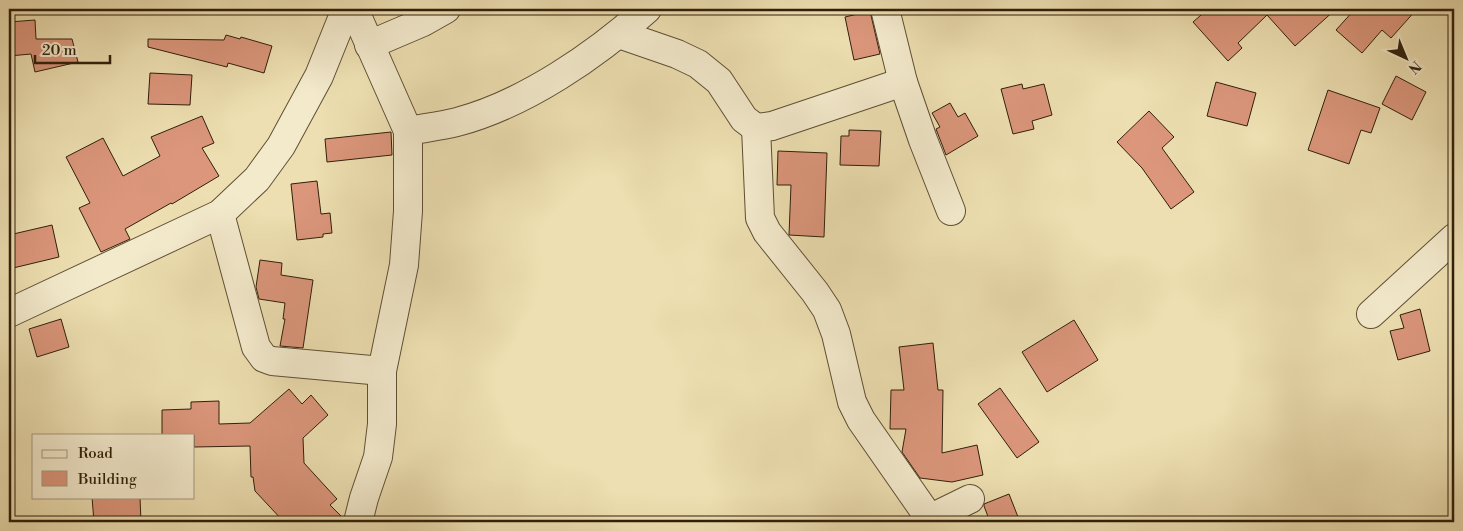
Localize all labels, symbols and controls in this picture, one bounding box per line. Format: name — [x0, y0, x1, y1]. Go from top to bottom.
scale bar — [35, 32, 110, 64]
north arrow — [1380, 32, 1430, 82]
text: 20 m — [42, 41, 77, 60]
text: N — [1404, 56, 1425, 77]
legend — [32, 434, 195, 498]
text: Road — [78, 444, 113, 463]
text: Building — [77, 470, 137, 489]

